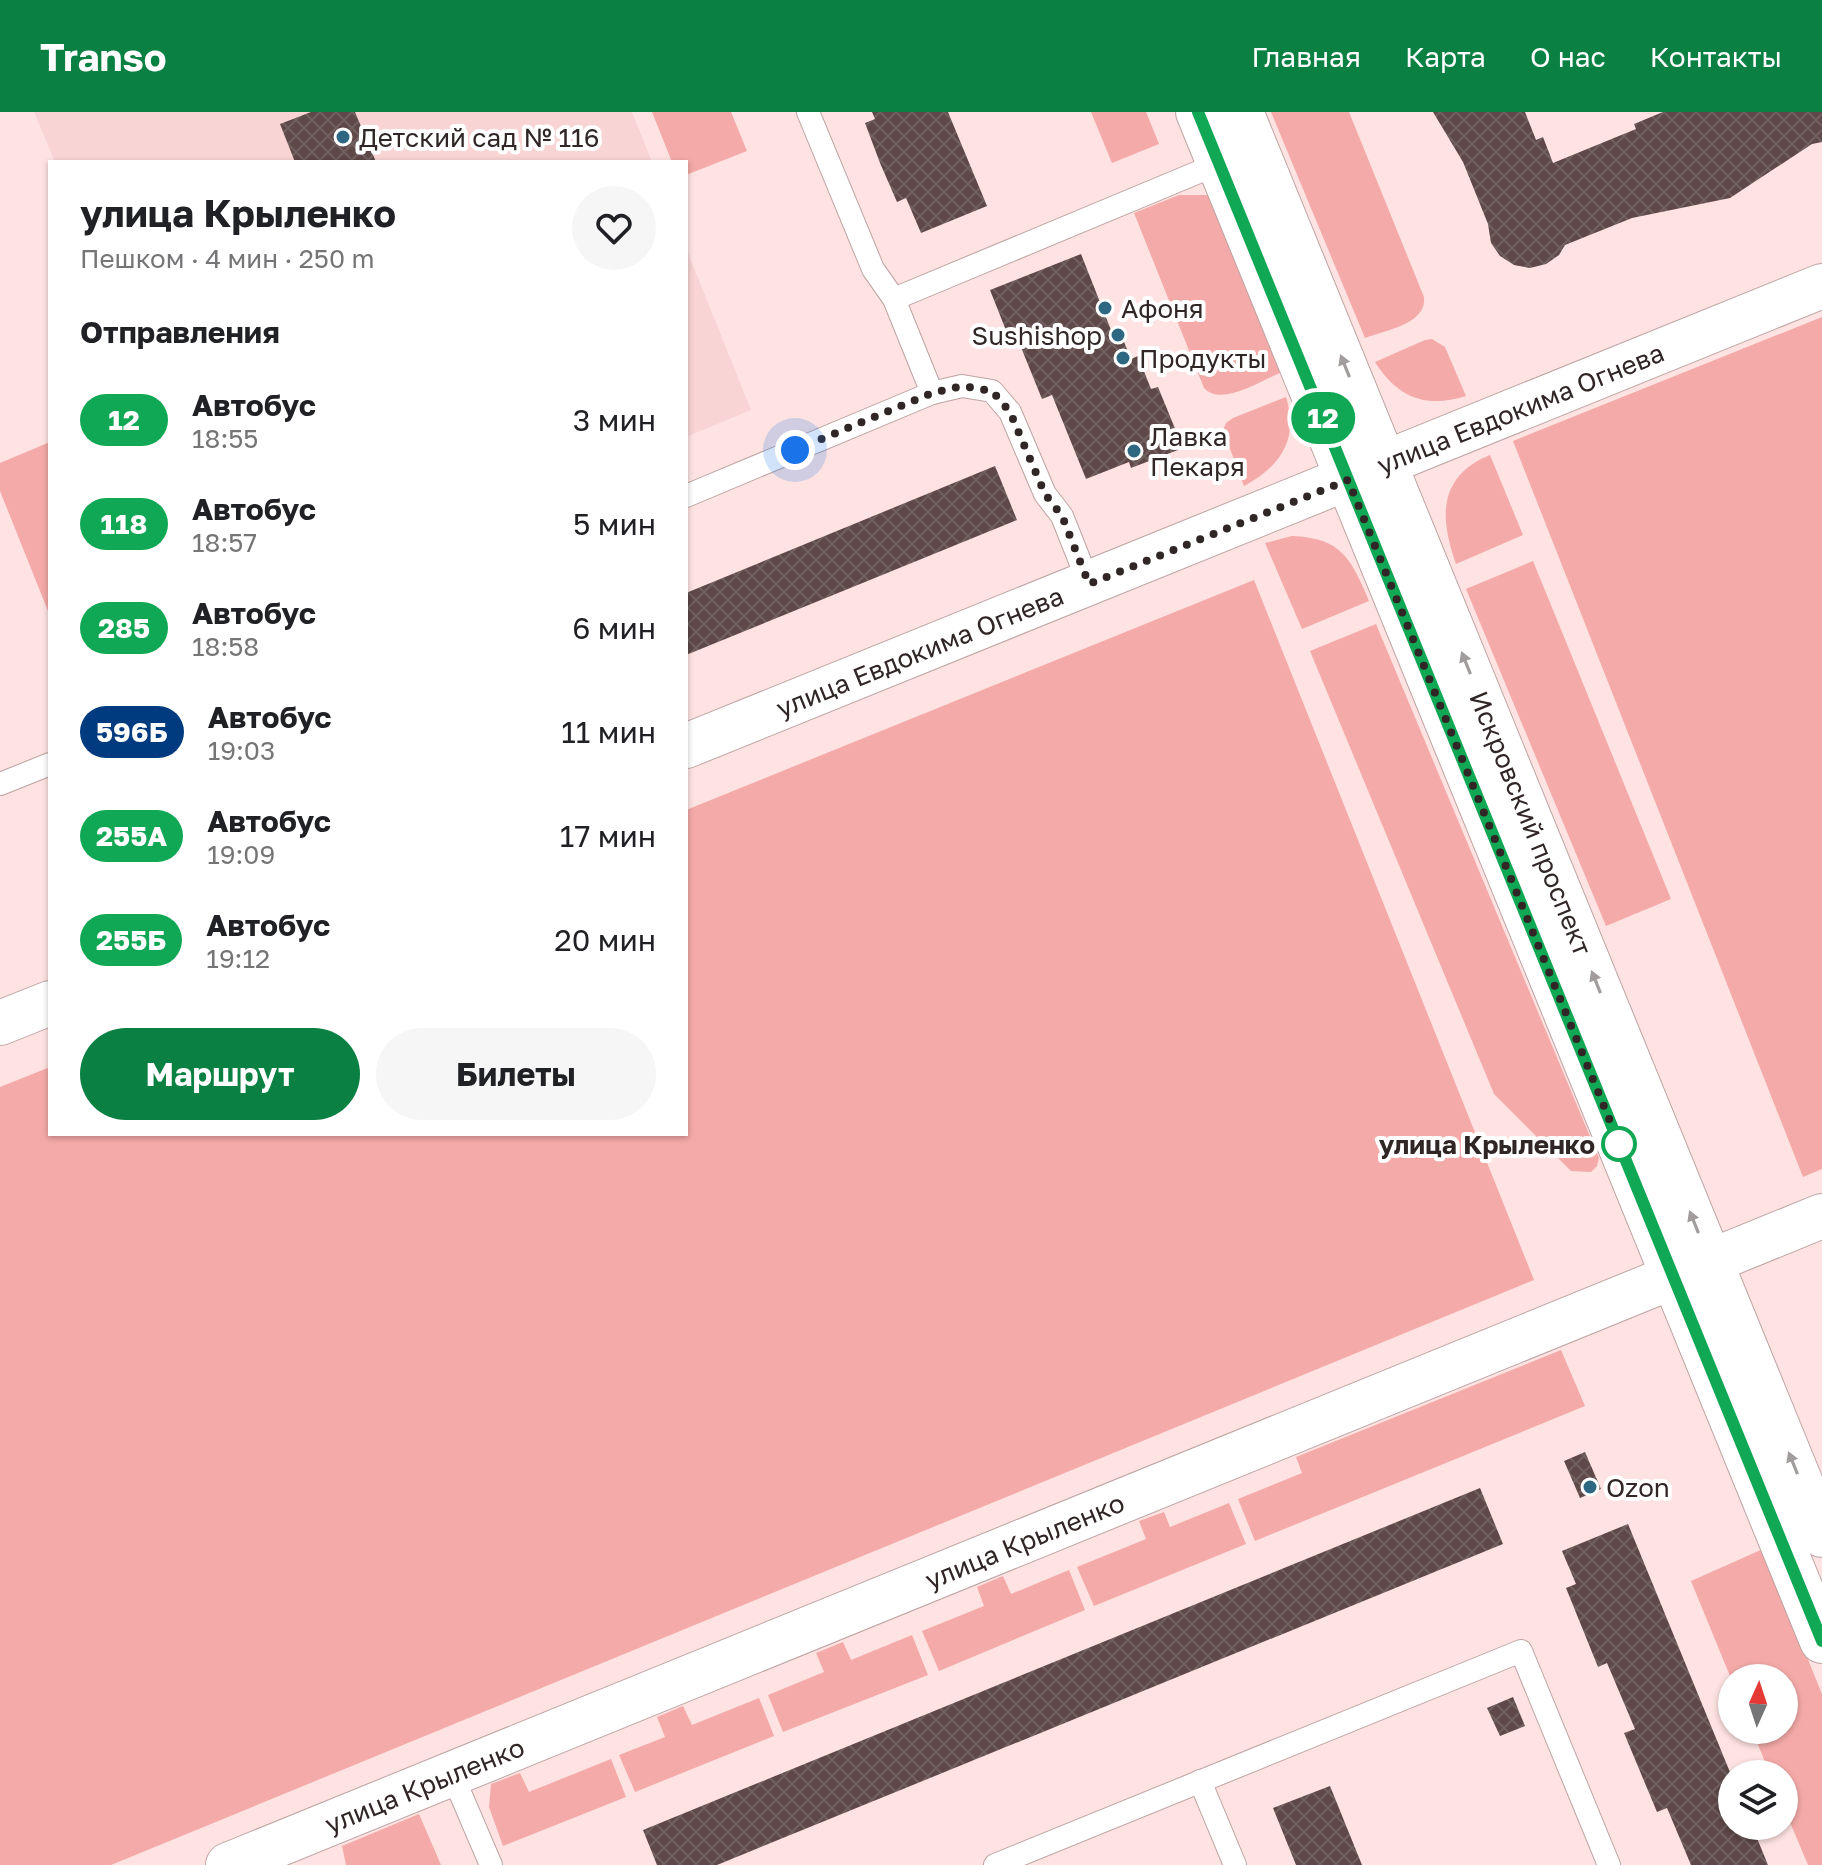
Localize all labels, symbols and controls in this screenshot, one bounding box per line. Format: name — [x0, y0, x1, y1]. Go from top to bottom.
text: Transo — [40, 34, 167, 79]
text: Главная — [1251, 40, 1361, 73]
text: Карта — [1405, 40, 1486, 73]
text: О нас — [1530, 40, 1606, 73]
text: Контакты — [1650, 40, 1782, 73]
place label: Детский сад № 116 — [359, 122, 599, 153]
marker: Детский сад № 116 — [334, 128, 352, 146]
button: heart — [572, 186, 656, 270]
text: улица Крыленко — [80, 190, 396, 235]
text: Пешком · 4 мин · 250 m — [80, 243, 375, 274]
place label: Афоня — [1121, 293, 1204, 324]
marker: Афоня — [1096, 299, 1114, 317]
text: Отправления — [80, 314, 280, 350]
place label: Sushishop — [972, 320, 1102, 351]
marker: Sushishop — [1109, 326, 1127, 344]
street label: улица Евдокима Огнева — [1372, 336, 1668, 480]
place label: Продукты — [1139, 343, 1267, 374]
marker: Продукты — [1114, 349, 1132, 367]
one-way arrow — [1338, 354, 1351, 378]
text: Автобус — [192, 387, 316, 423]
line badge: 12 — [1287, 392, 1359, 444]
text: 12 — [1307, 401, 1339, 434]
text: 3 мин — [573, 402, 656, 438]
text: 12 — [108, 403, 140, 436]
place label: Лавка Пекаря — [1150, 421, 1245, 482]
text: 18:55 — [192, 423, 258, 454]
your location — [775, 430, 815, 470]
marker: Лавка Пекаря — [1125, 442, 1143, 460]
text: Автобус — [192, 491, 316, 527]
text: 5 мин — [573, 506, 656, 542]
text: 118 — [101, 507, 147, 540]
text: 18:57 — [192, 527, 257, 558]
street label: улица Евдокима Огнева — [771, 579, 1068, 723]
text: Автобус — [192, 595, 316, 631]
text: 6 мин — [572, 610, 656, 646]
text: 285 — [98, 611, 150, 644]
text: 18:58 — [192, 631, 259, 662]
one-way arrow — [1460, 651, 1473, 675]
street label: Искровский проспект — [1464, 686, 1599, 960]
text: Автобус — [208, 699, 332, 735]
text: 11 мин — [561, 714, 656, 750]
text: 596Б — [96, 715, 168, 748]
text: 19:03 — [208, 735, 275, 766]
text: Автобус — [207, 803, 331, 839]
text: 17 мин — [560, 818, 656, 854]
text: 255А — [96, 819, 167, 852]
text: 19:09 — [207, 839, 275, 870]
text: Автобус — [206, 907, 330, 943]
text: 20 мин — [554, 922, 656, 958]
text: 255Б — [96, 923, 166, 956]
text: 19:12 — [206, 943, 270, 974]
one-way arrow — [1589, 969, 1602, 993]
button: Маршрут — [80, 1028, 360, 1120]
button: Билеты — [376, 1028, 656, 1120]
marker: улица Крыленко — [1602, 1127, 1636, 1161]
place label: улица Крыленко — [1379, 1129, 1595, 1160]
one-way arrow — [1688, 1210, 1701, 1234]
one-way arrow — [1786, 1451, 1799, 1475]
place label: Ozon — [1606, 1472, 1670, 1503]
marker: Ozon — [1581, 1478, 1599, 1496]
street label: улица Крыленко — [920, 1486, 1129, 1595]
north arrow — [1718, 1664, 1798, 1744]
map controls — [1718, 1664, 1798, 1840]
street label: улица Крыленко — [320, 1731, 528, 1839]
button: layers — [1718, 1760, 1798, 1840]

